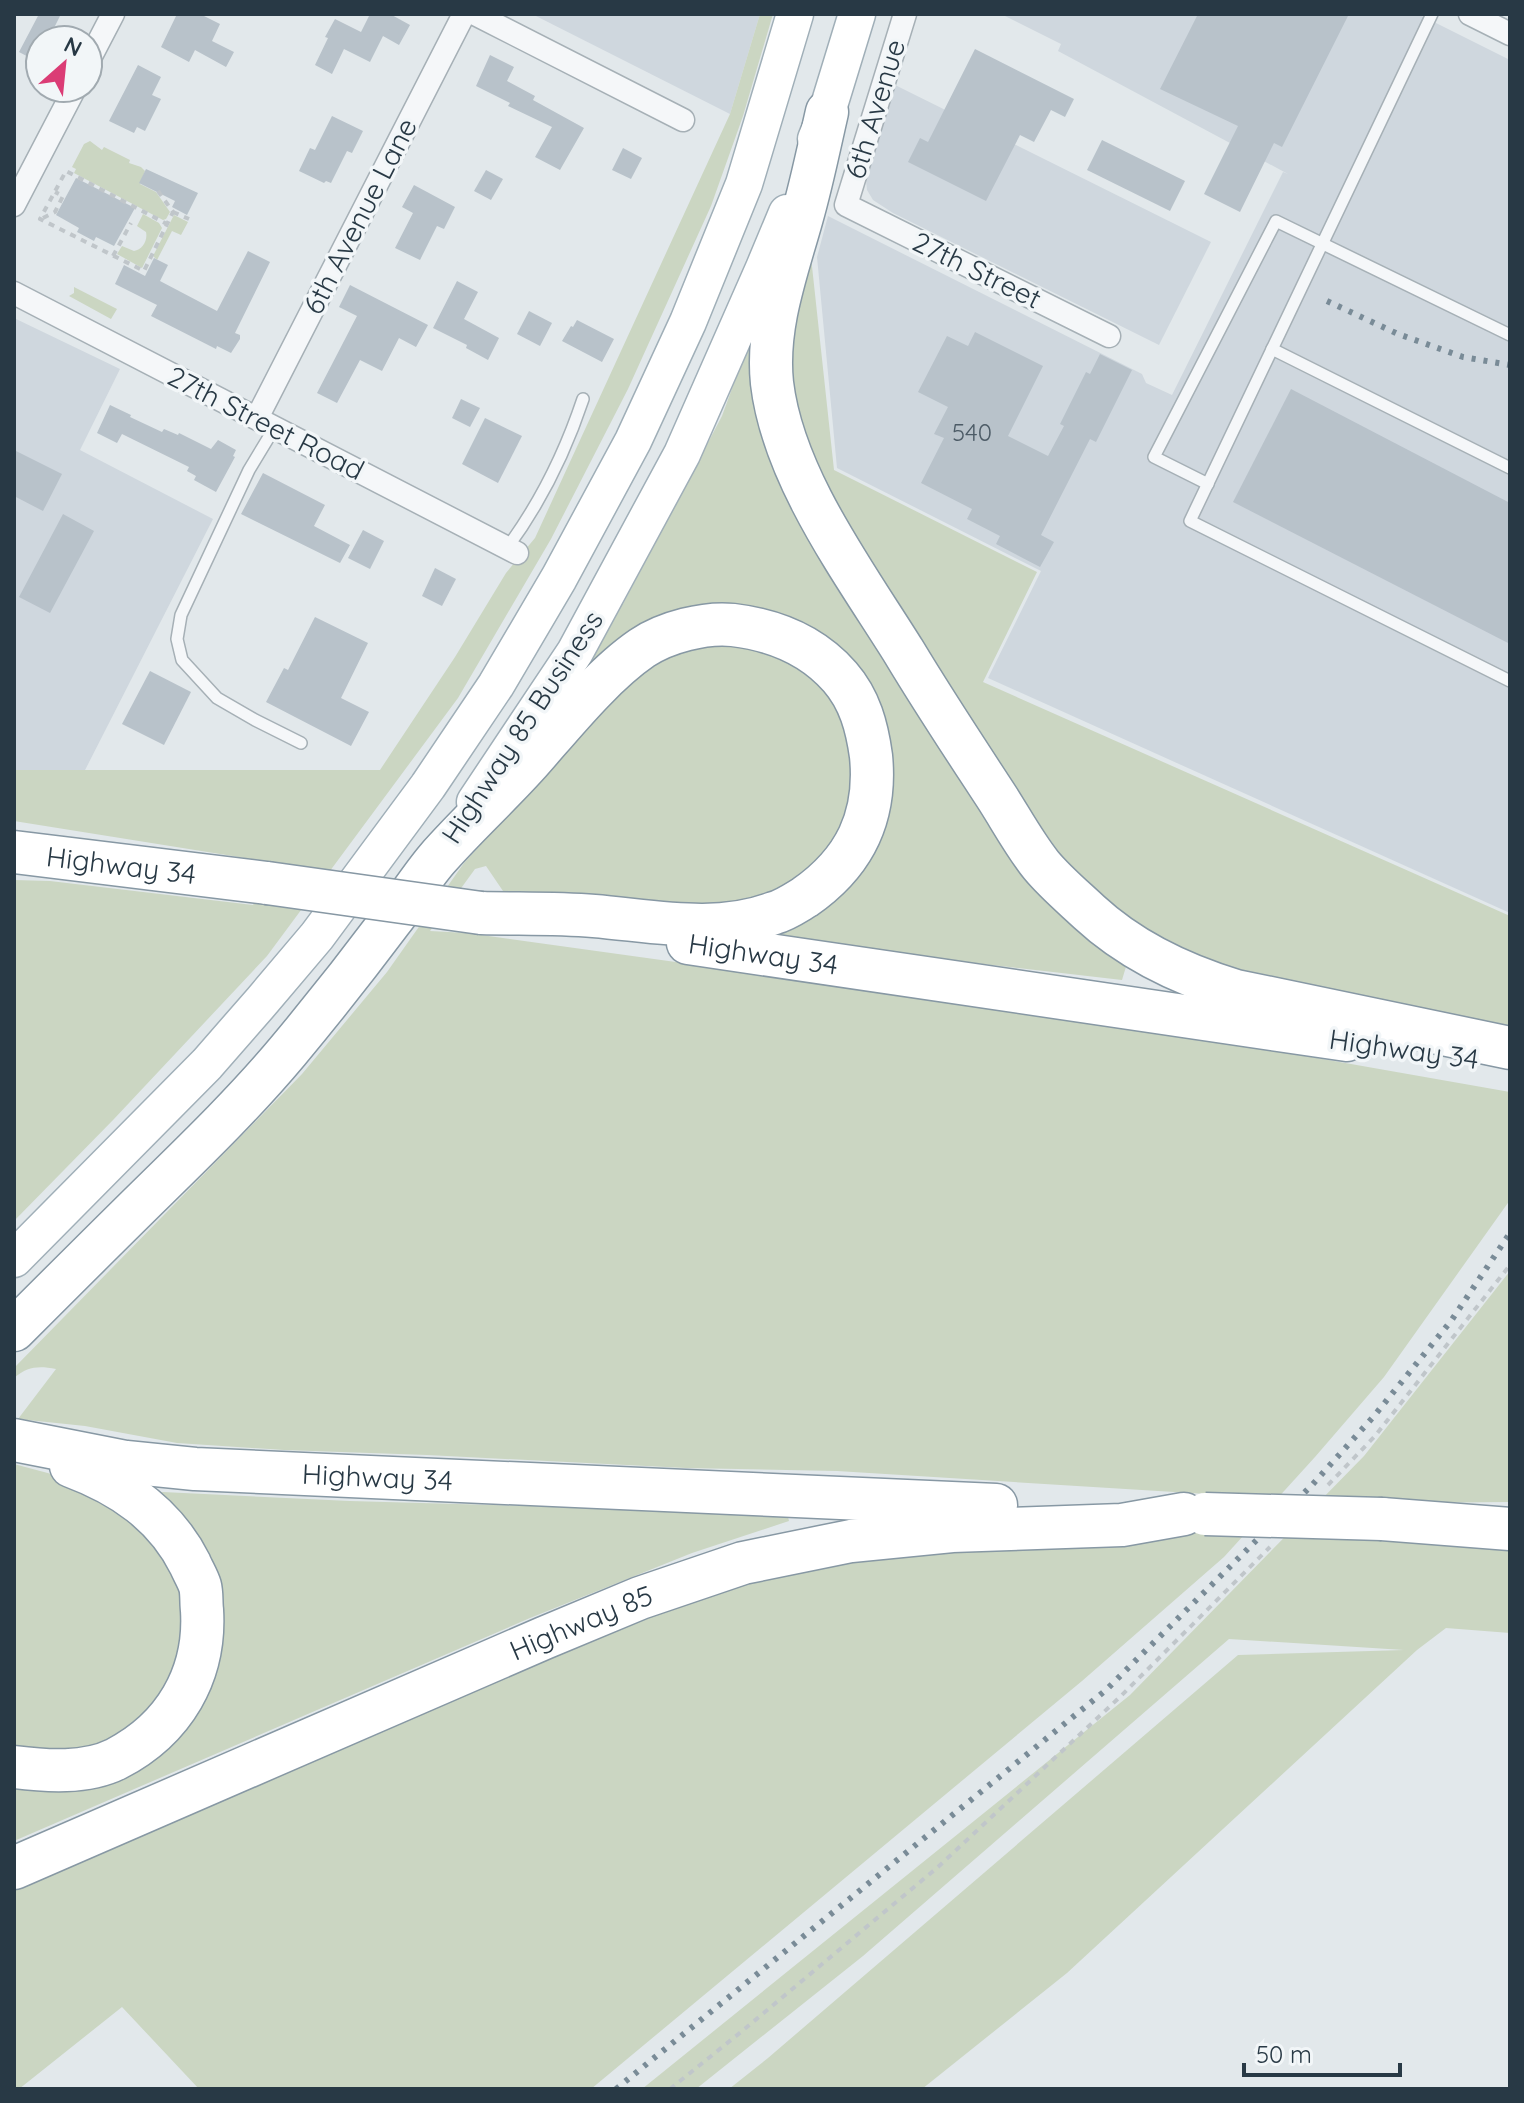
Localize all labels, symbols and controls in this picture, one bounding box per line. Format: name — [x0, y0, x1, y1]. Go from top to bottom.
north arrow — [24, 24, 104, 104]
text: N — [60, 30, 87, 62]
street label: 6th Avenue — [837, 35, 912, 183]
street label: 6th Avenue Lane — [295, 112, 424, 320]
street label: 27th Street — [907, 223, 1047, 316]
street label: 27th Street Road — [162, 358, 370, 487]
house number: 540 — [952, 417, 992, 447]
street label: Highway 85 Business — [433, 604, 610, 850]
street label: Highway 34 — [44, 838, 198, 891]
street label: Highway 34 — [686, 925, 840, 982]
street label: Highway 34 — [1327, 1021, 1481, 1076]
street label: Highway 34 — [301, 1456, 453, 1498]
street label: Highway 85 — [504, 1577, 657, 1668]
scale bar — [1244, 2027, 1400, 2077]
text: 50 m — [1256, 2039, 1312, 2069]

